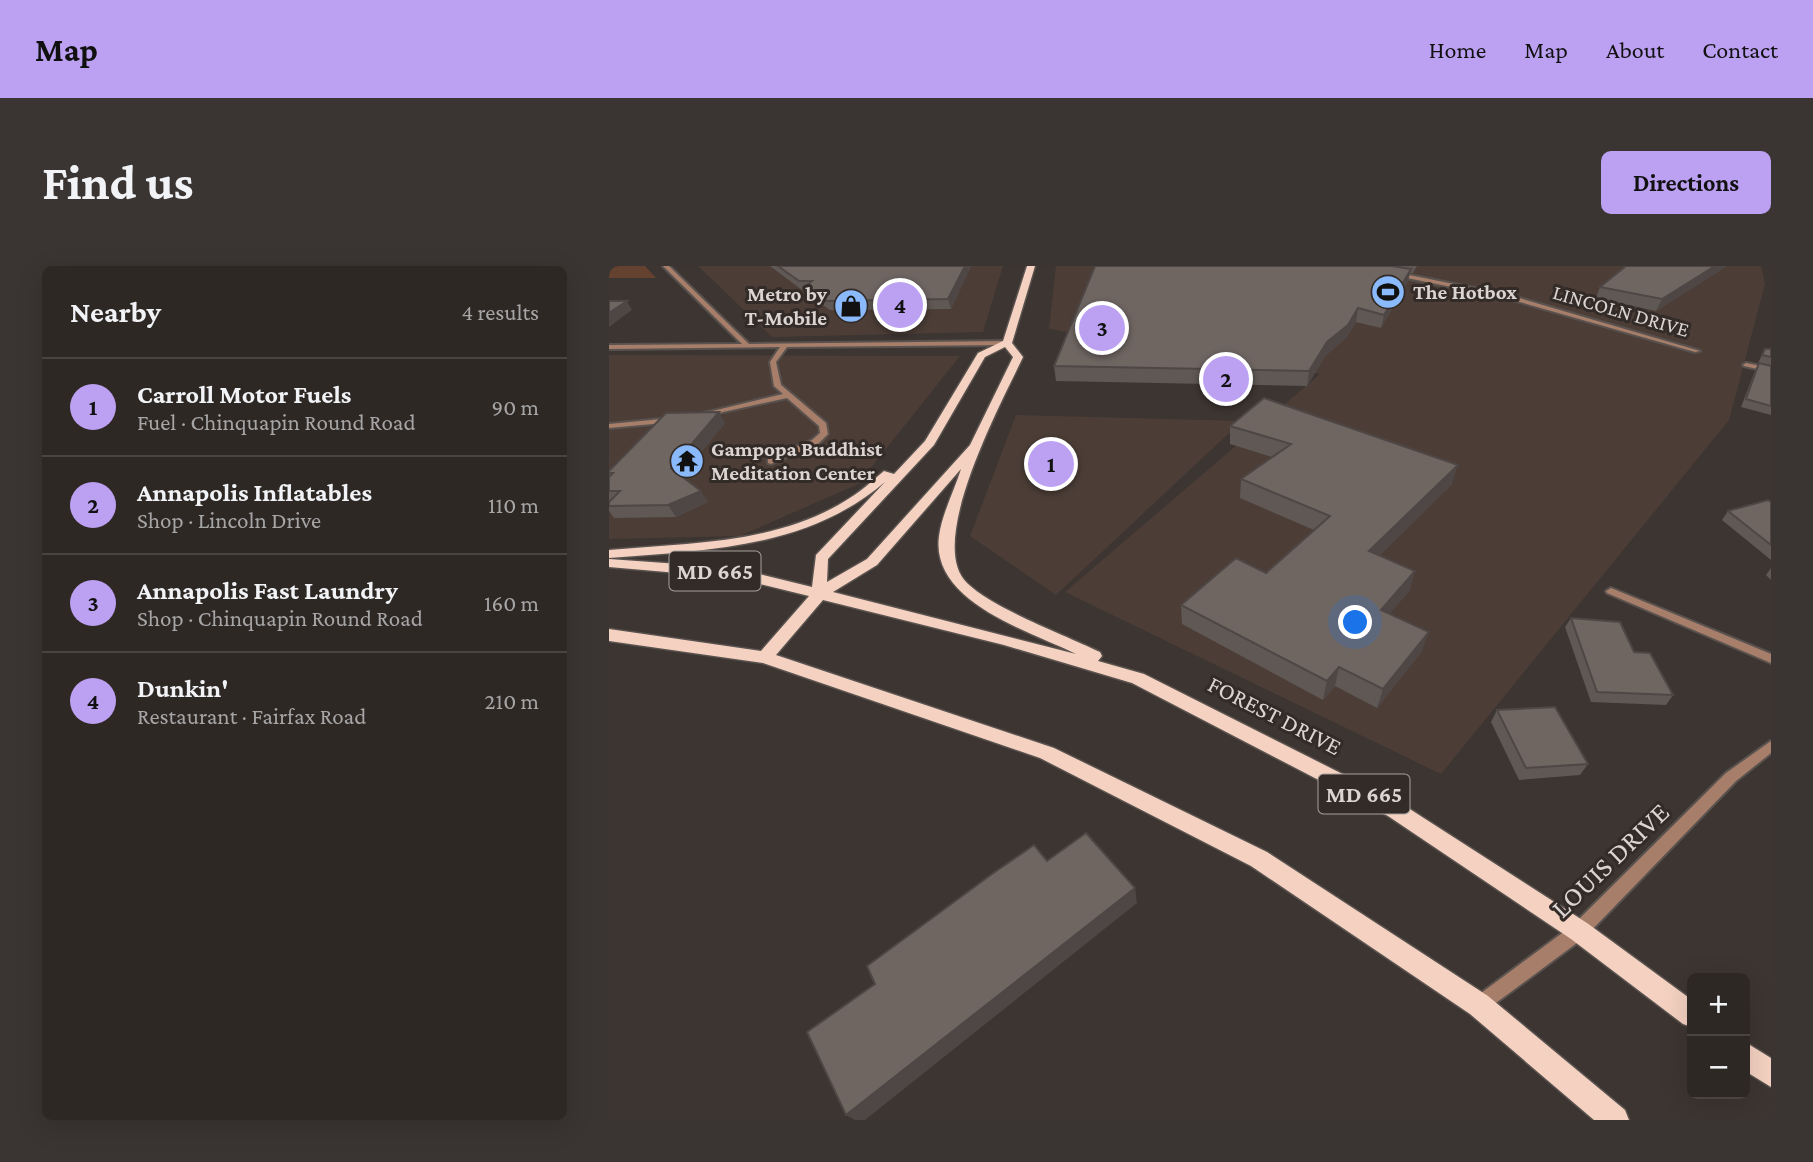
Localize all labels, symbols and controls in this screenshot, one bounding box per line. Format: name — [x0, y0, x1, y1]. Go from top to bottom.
text: Map — [35, 31, 98, 68]
text: Home — [1429, 36, 1486, 63]
text: Map — [1524, 36, 1568, 63]
text: About — [1606, 36, 1664, 63]
text: Contact — [1702, 36, 1778, 63]
button: Directions — [1601, 151, 1771, 214]
text: Find us — [42, 155, 194, 210]
sports icon: The Hotbox — [1369, 273, 1407, 311]
pin: 4 — [877, 279, 923, 331]
place label: The Hotbox — [1413, 280, 1517, 304]
street label: LINCOLN DRIVE — [1550, 280, 1692, 342]
place label: Metro by T-Mobile — [745, 282, 828, 330]
shop icon: Metro by T-Mobile — [832, 287, 870, 325]
text: Nearby — [70, 295, 161, 328]
text: 4 results — [461, 299, 539, 325]
pin: 3 — [1079, 302, 1125, 354]
pin: 2 — [1203, 353, 1249, 405]
text: Carroll Motor Fuels — [137, 380, 351, 409]
text: 1 — [89, 394, 97, 420]
text: 90 m — [492, 394, 539, 420]
text: Fuel · Chinquapin Round Road — [137, 409, 416, 435]
place label: Gampopa Buddhist Meditation Center — [711, 437, 883, 485]
pin: 1 — [1028, 438, 1074, 490]
temple icon: Gampopa Buddhist Meditation Center — [668, 442, 706, 480]
text: Annapolis Inflatables — [137, 478, 372, 507]
text: 2 — [87, 492, 99, 518]
text: 110 m — [488, 492, 539, 518]
text: Shop · Lincoln Drive — [137, 507, 321, 533]
road number: MD 665 — [669, 552, 761, 590]
text: Annapolis Fast Laundry — [137, 576, 398, 605]
text: 3 — [87, 590, 99, 616]
text: 160 m — [484, 590, 539, 616]
text: Shop · Chinquapin Round Road — [137, 605, 423, 631]
your location — [1338, 605, 1372, 639]
street label: FOREST DRIVE — [1204, 670, 1346, 760]
text: Dunkin' — [137, 674, 228, 703]
text: 4 — [87, 688, 99, 714]
text: 210 m — [485, 688, 539, 714]
text: Restaurant · Fairfax Road — [137, 703, 366, 729]
road number: MD 665 — [1319, 774, 1409, 814]
street label: LOUIS DRIVE — [1545, 796, 1675, 924]
map controls — [1687, 973, 1750, 1099]
button: + — [1687, 973, 1750, 1036]
button: − — [1687, 1036, 1750, 1099]

